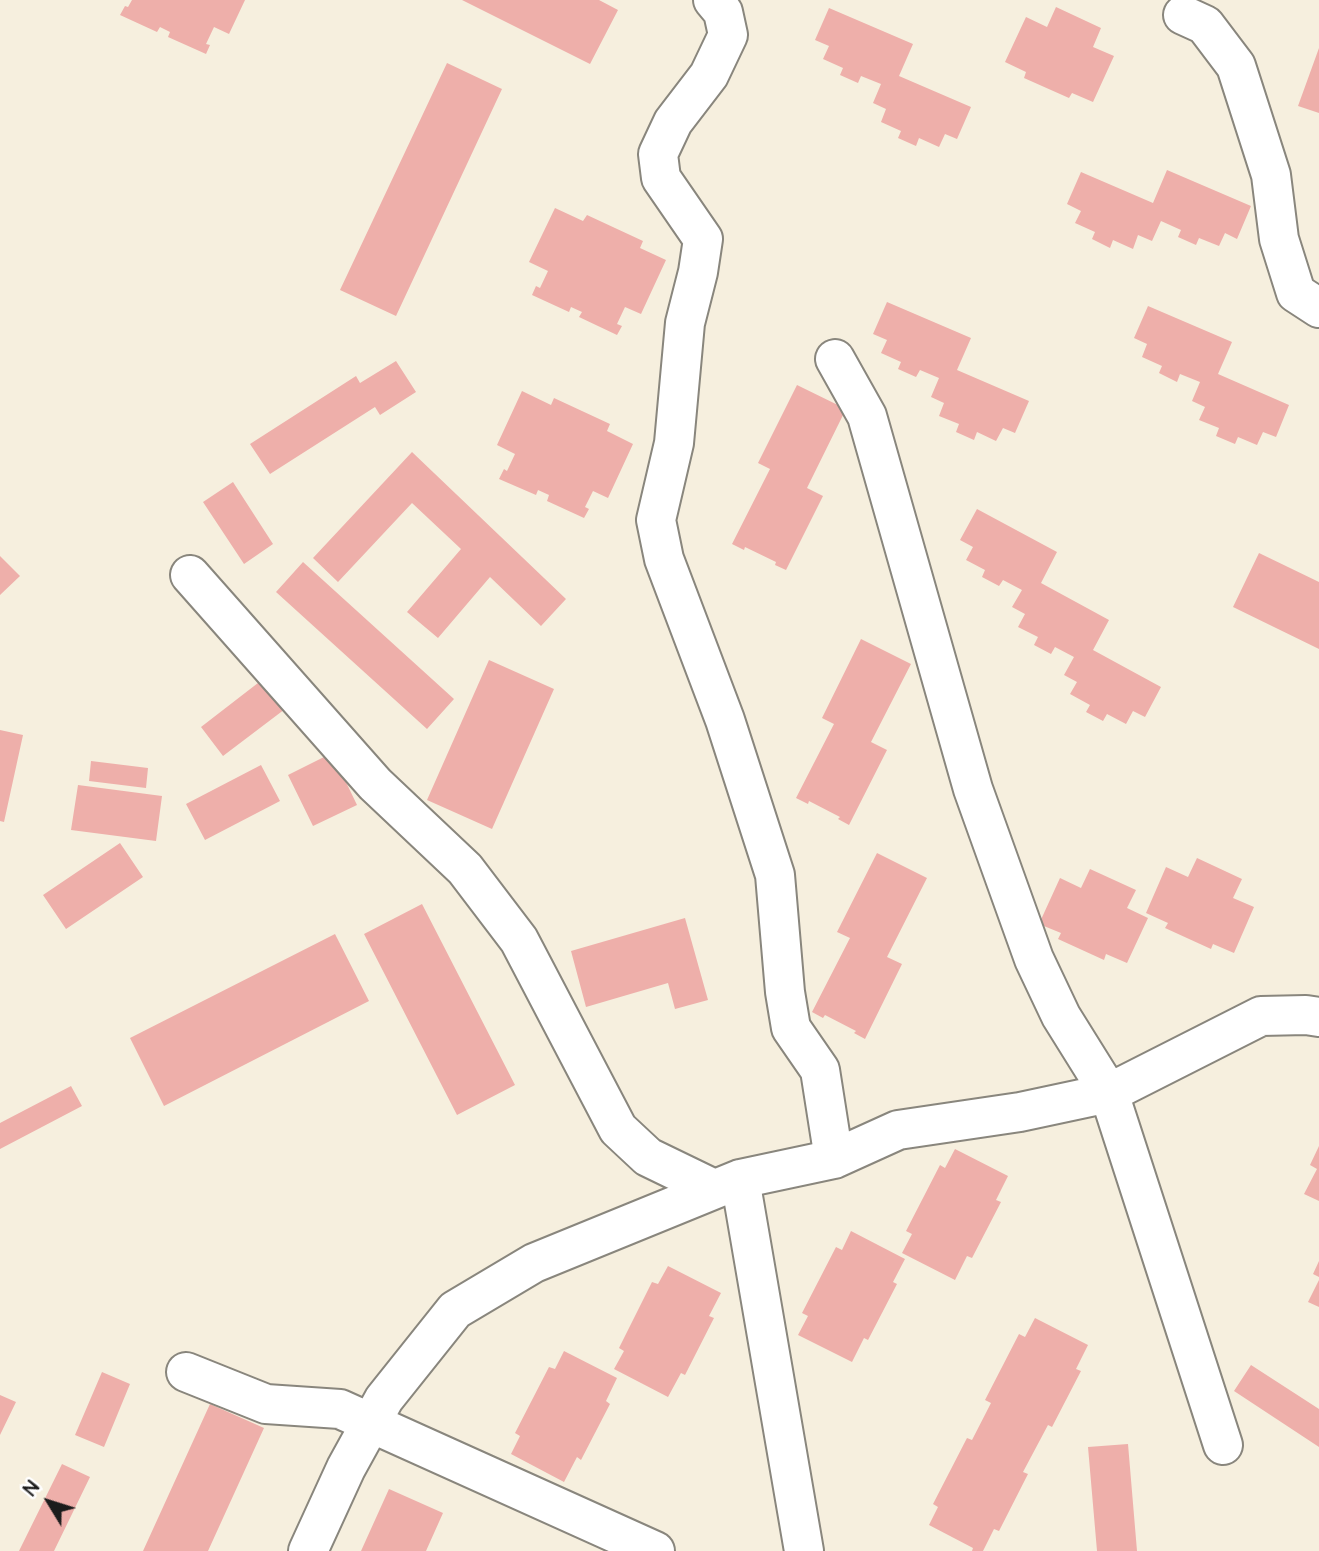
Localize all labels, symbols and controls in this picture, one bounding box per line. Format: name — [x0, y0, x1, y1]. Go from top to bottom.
north arrow — [14, 1467, 84, 1537]
text: N — [18, 1476, 46, 1502]

